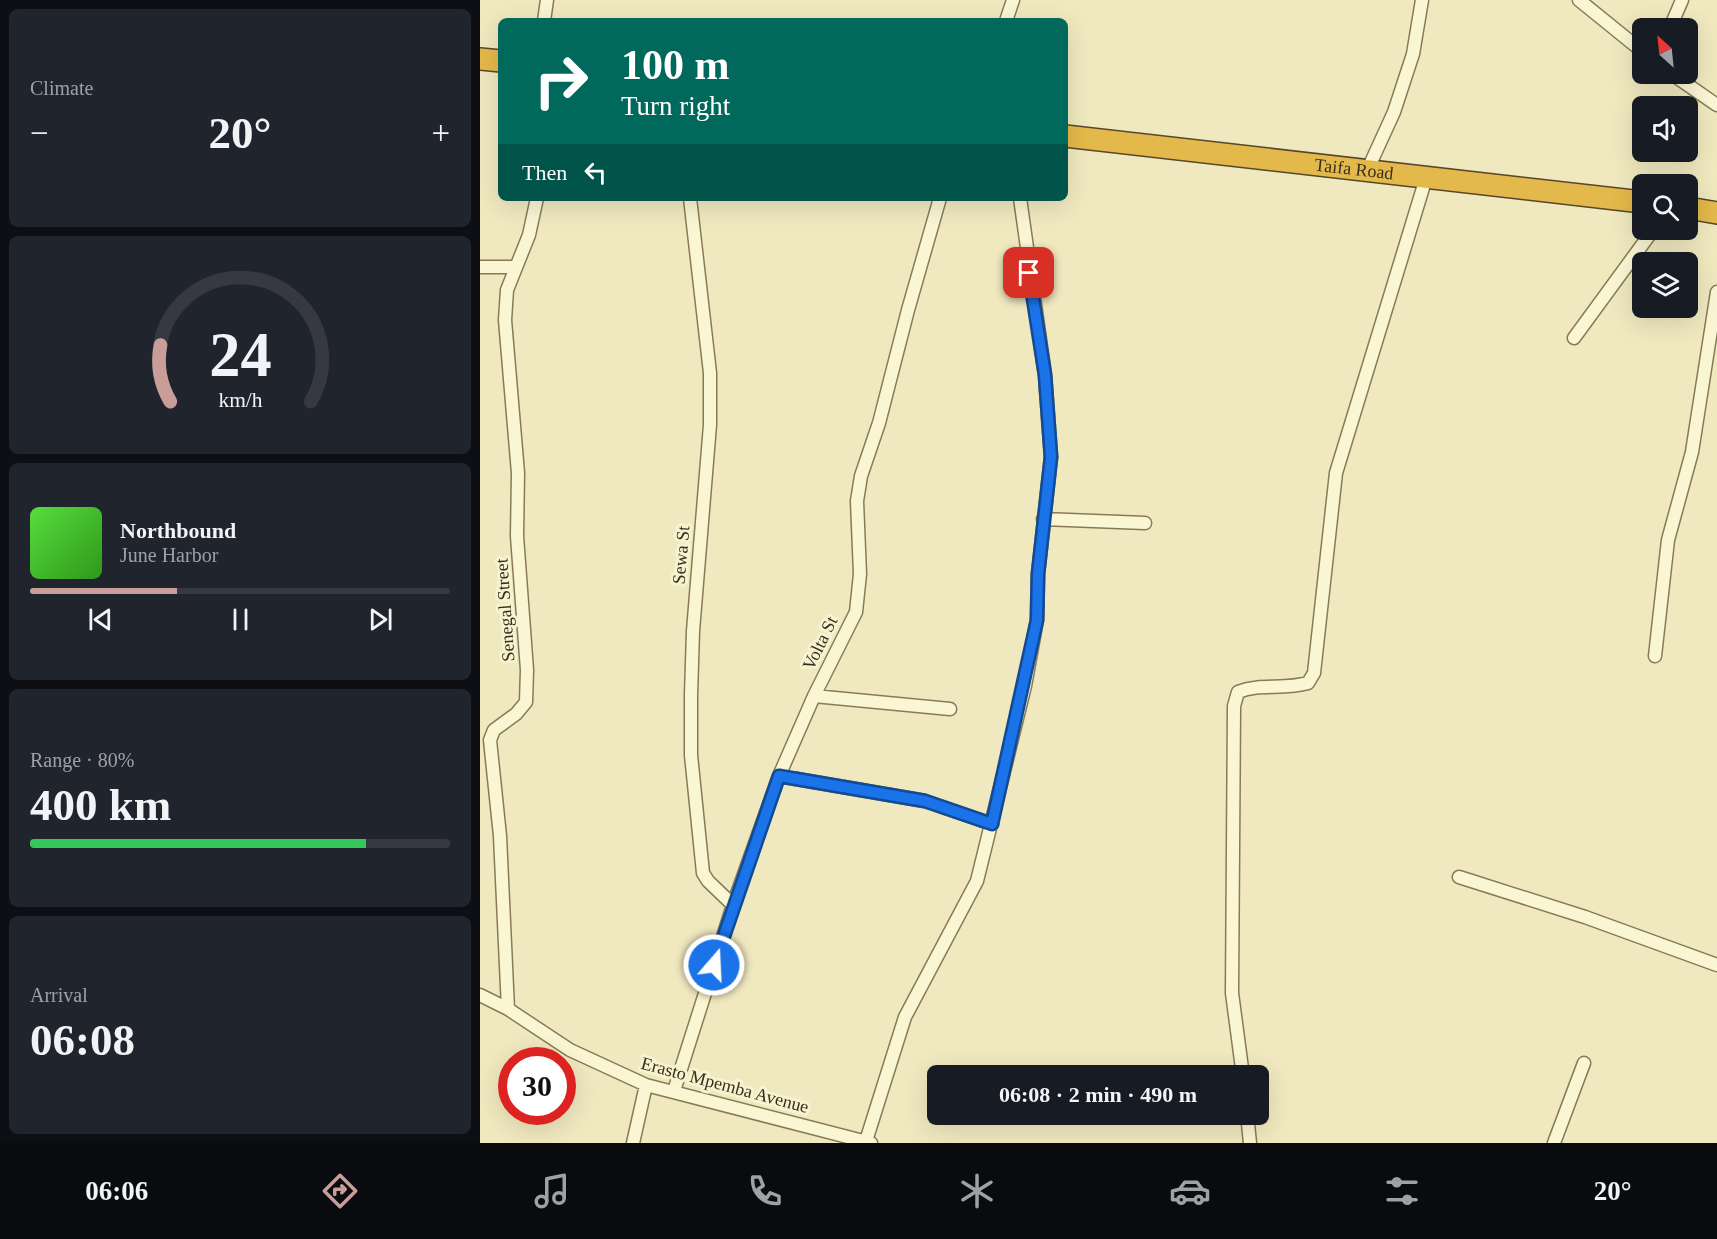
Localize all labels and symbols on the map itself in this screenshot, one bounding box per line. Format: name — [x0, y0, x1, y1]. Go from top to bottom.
north arrow — [1632, 18, 1698, 84]
street label: Taifa Road — [1314, 155, 1395, 184]
pin — [1003, 247, 1054, 298]
street label: Sewa St — [668, 525, 694, 585]
street label: Senegal Street — [491, 558, 519, 662]
street label: Volta St — [798, 613, 842, 673]
position arrow — [682, 933, 746, 997]
speed limit sign: 30 — [498, 1047, 576, 1125]
street label: Erasto Mpemba Avenue — [639, 1053, 811, 1117]

